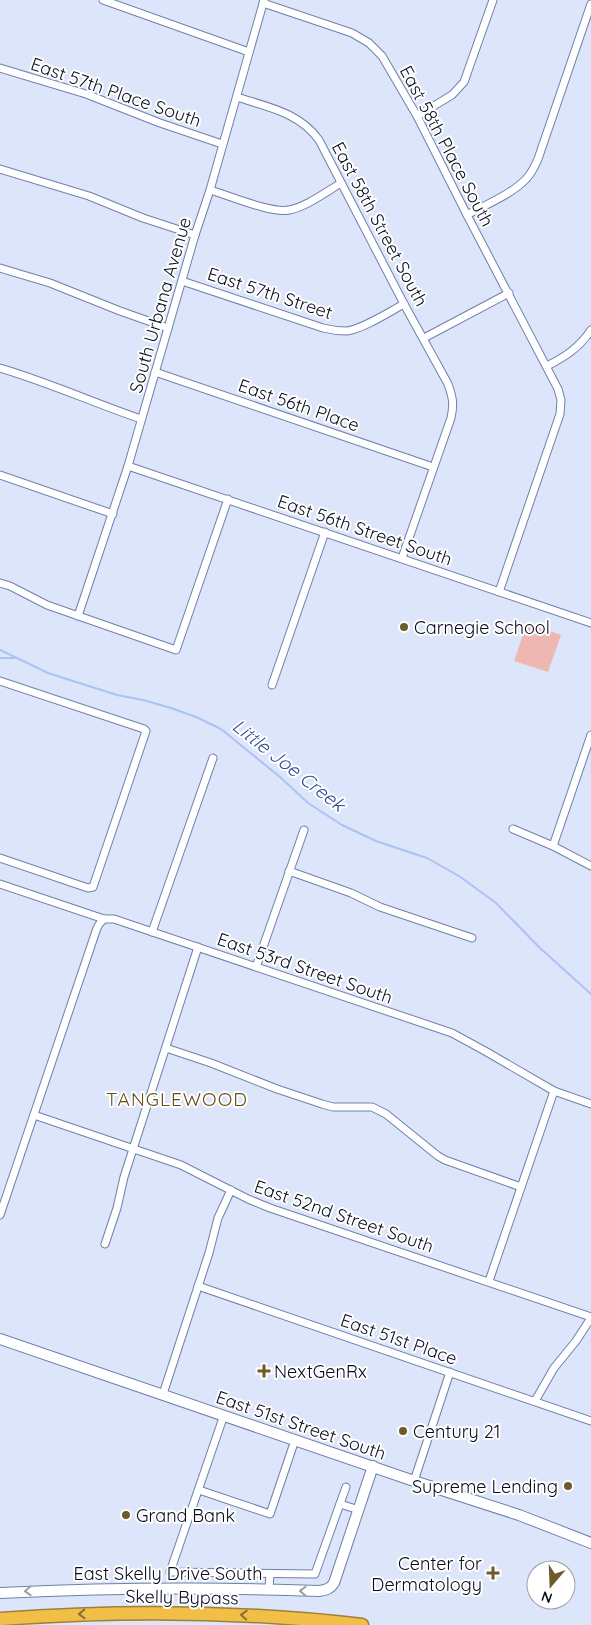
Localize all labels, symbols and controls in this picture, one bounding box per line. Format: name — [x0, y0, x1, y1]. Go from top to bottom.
street label: East 57th Place South — [28, 52, 204, 132]
street label: East 58th Place South — [395, 62, 499, 230]
street label: East 58th Street South — [327, 138, 433, 310]
street label: South Urbana Avenue — [124, 214, 196, 396]
street label: East 57th Street — [205, 262, 335, 324]
street label: East 56th Place — [235, 374, 363, 436]
street label: East 56th Street South — [275, 489, 455, 571]
place label: Carnegie School — [414, 616, 550, 639]
marker: Carnegie School — [398, 621, 410, 633]
water label: Little Joe Creek — [228, 714, 352, 818]
street label: East 53rd Street South — [214, 927, 396, 1009]
district label: TANGLEWOOD — [106, 1087, 248, 1111]
street label: East 52nd Street South — [251, 1174, 437, 1258]
street label: East 51st Place — [338, 1308, 460, 1370]
place label: NextGenRx — [274, 1360, 367, 1383]
marker: NextGenRx — [258, 1365, 270, 1377]
street label: East 51st Street South — [213, 1385, 389, 1465]
place label: Century 21 — [413, 1420, 500, 1443]
marker: Century 21 — [397, 1425, 409, 1437]
place label: Supreme Lending — [412, 1475, 558, 1498]
marker: Supreme Lending — [562, 1480, 574, 1492]
place label: Grand Bank — [136, 1504, 235, 1527]
marker: Grand Bank — [120, 1509, 132, 1521]
place label: Center for Dermatology — [371, 1552, 482, 1596]
north arrow — [526, 1560, 576, 1610]
street label: East Skelly Drive South — [73, 1562, 263, 1585]
marker: Center for Dermatology — [486, 1566, 500, 1580]
street label: Skelly Bypass — [125, 1585, 239, 1609]
one-way arrow — [299, 1585, 307, 1596]
one-way arrow — [24, 1586, 32, 1597]
text: N — [539, 1587, 555, 1607]
one-way arrow — [77, 1609, 85, 1620]
one-way arrow — [240, 1609, 248, 1620]

